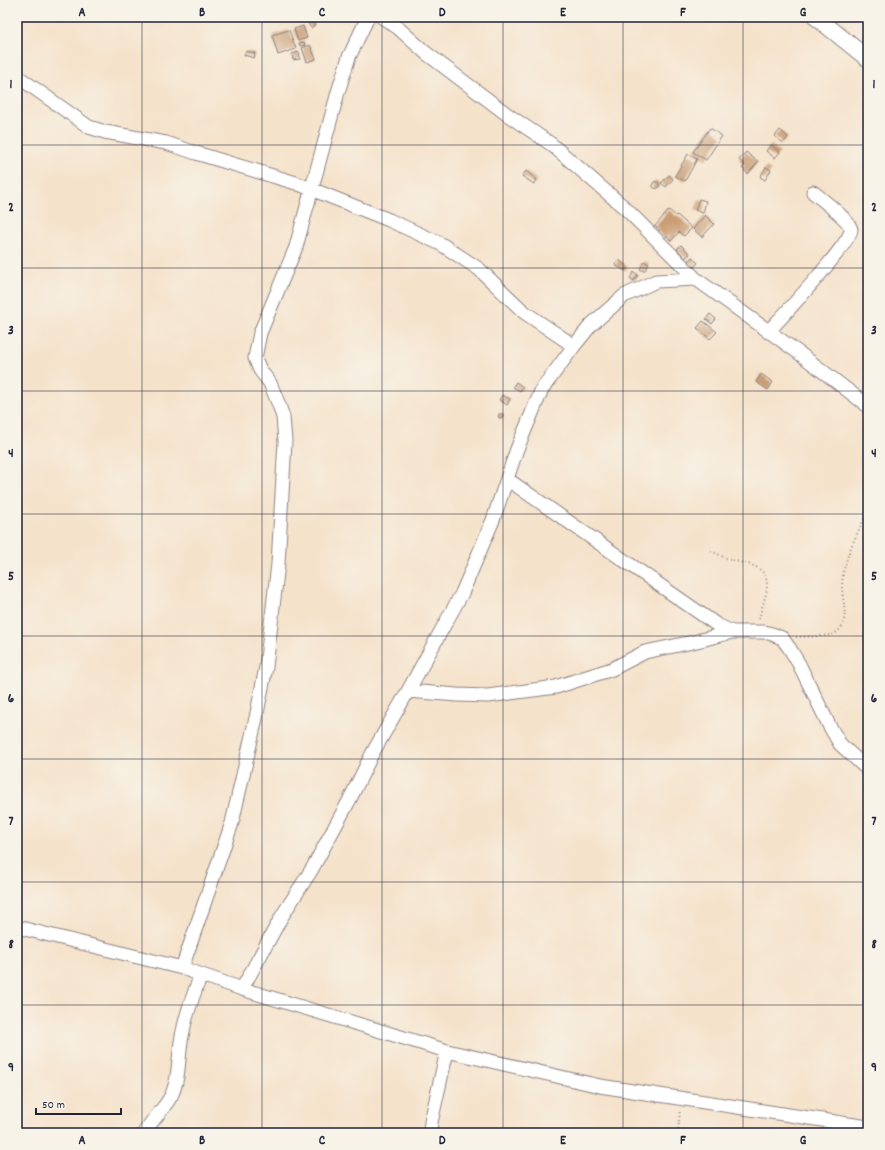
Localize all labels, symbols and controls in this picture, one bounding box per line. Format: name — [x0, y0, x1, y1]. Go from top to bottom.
text: A — [78, 4, 86, 23]
text: B — [199, 4, 205, 23]
text: C — [319, 4, 326, 23]
text: D — [439, 4, 446, 23]
text: E — [560, 4, 567, 23]
text: F — [680, 4, 686, 23]
text: G — [800, 4, 807, 23]
text: 1 — [10, 76, 13, 95]
text: 1 — [873, 76, 876, 95]
text: 2 — [8, 199, 14, 218]
text: 2 — [871, 199, 877, 218]
text: 3 — [8, 322, 14, 341]
text: 3 — [871, 322, 877, 341]
text: 4 — [8, 445, 14, 464]
text: 4 — [871, 445, 877, 464]
text: 5 — [8, 568, 14, 587]
text: 5 — [871, 568, 877, 587]
text: 6 — [8, 690, 15, 709]
text: 6 — [871, 690, 878, 709]
text: 7 — [9, 813, 14, 832]
text: 7 — [872, 813, 877, 832]
text: 8 — [8, 936, 14, 955]
text: 8 — [871, 936, 877, 955]
text: 9 — [8, 1059, 14, 1078]
text: 9 — [871, 1059, 877, 1078]
scale bar — [36, 1090, 121, 1116]
text: 50 m — [42, 1097, 65, 1114]
text: A — [78, 1132, 86, 1150]
text: B — [199, 1132, 205, 1150]
text: C — [319, 1132, 326, 1150]
text: D — [439, 1132, 446, 1150]
text: E — [560, 1132, 567, 1150]
text: F — [680, 1132, 686, 1150]
text: G — [800, 1132, 807, 1150]

